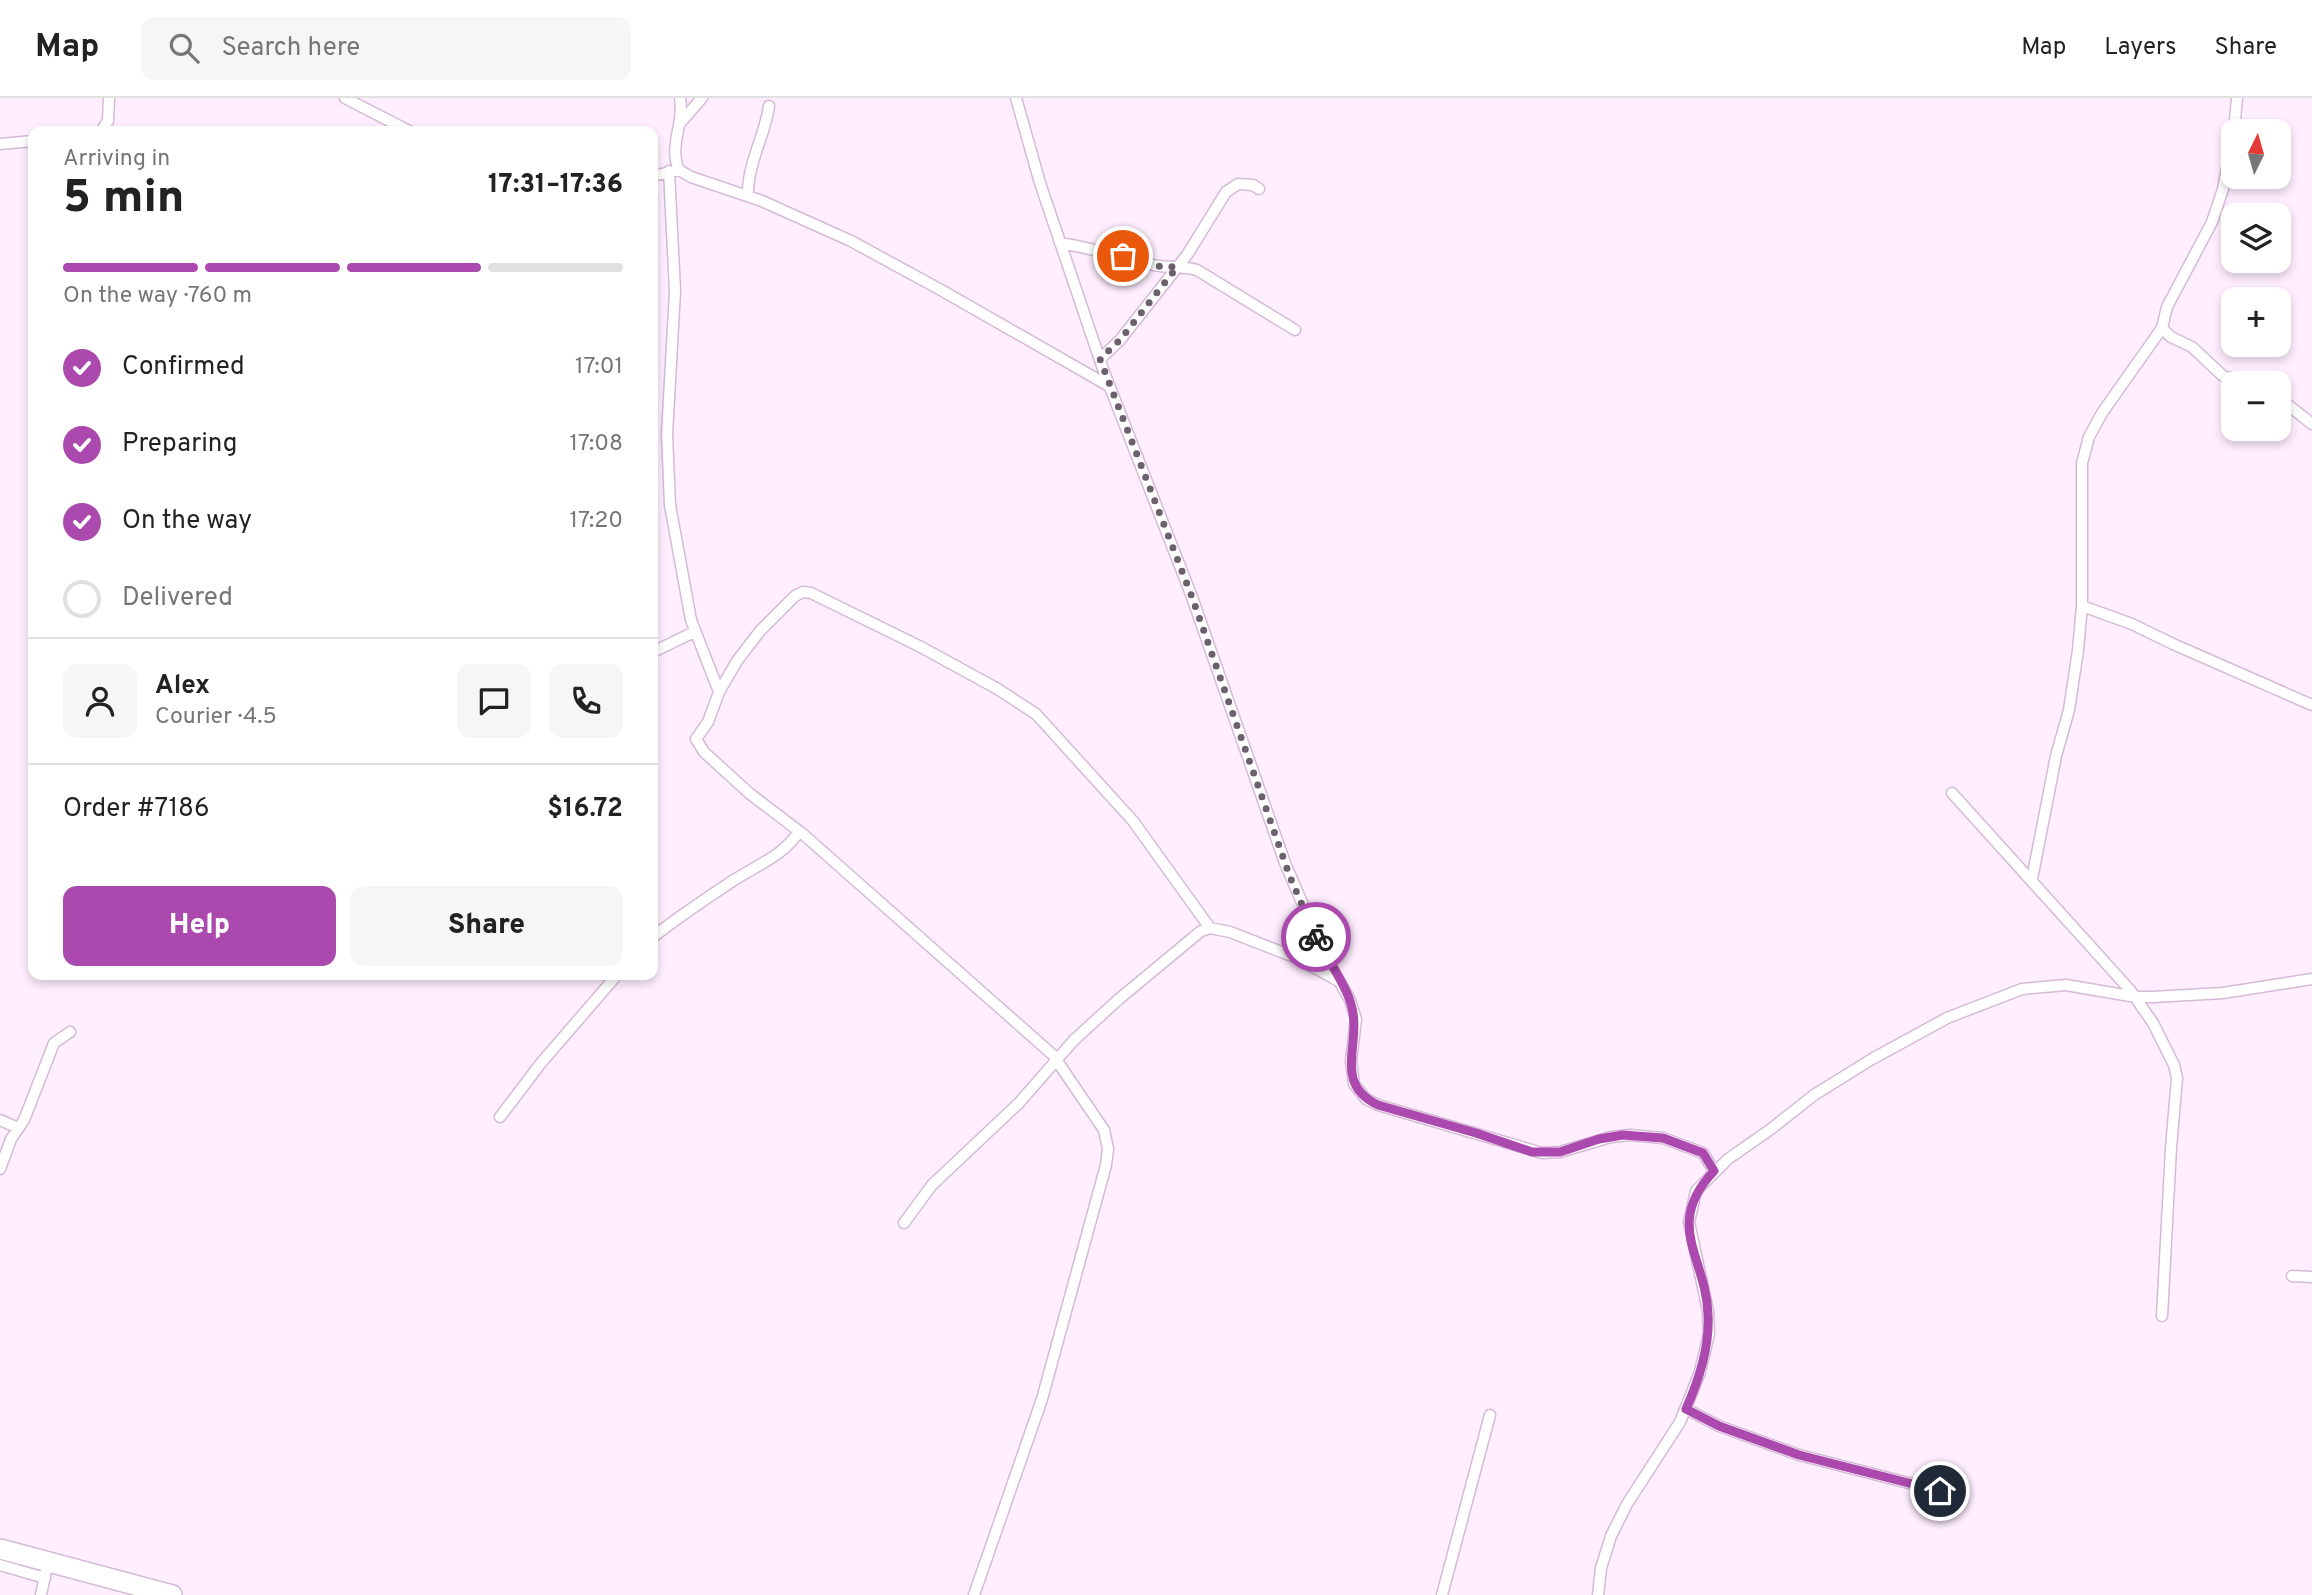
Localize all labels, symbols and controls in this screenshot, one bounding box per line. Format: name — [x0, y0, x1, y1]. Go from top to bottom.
search box — [141, 17, 631, 80]
text: Map — [35, 27, 99, 69]
icon: search — [165, 29, 203, 67]
text: Search here — [221, 32, 360, 65]
text: Map — [2021, 33, 2066, 63]
text: Layers — [2104, 33, 2176, 63]
text: Share — [2214, 33, 2277, 63]
north arrow — [2221, 119, 2291, 189]
map controls — [2221, 119, 2291, 441]
text: Arriving in — [63, 145, 170, 174]
text: 17:31–17:36 — [488, 169, 623, 202]
text: 5 min — [63, 170, 185, 229]
button: layers — [2221, 203, 2291, 273]
pin — [1093, 226, 1153, 286]
icon: bag — [1104, 237, 1142, 275]
text: On the way · 760 m — [63, 282, 252, 311]
button: + — [2221, 287, 2291, 357]
icon: check — [63, 349, 101, 387]
text: Confirmed — [122, 351, 245, 384]
text: 17:01 — [575, 353, 623, 382]
button: − — [2221, 371, 2291, 441]
icon: check — [63, 426, 101, 464]
text: Preparing — [122, 428, 237, 461]
text: 17:08 — [569, 430, 623, 459]
icon: check — [63, 503, 101, 541]
text: On the way — [122, 505, 252, 538]
text: 17:20 — [569, 507, 623, 536]
text: Delivered — [122, 582, 233, 615]
button: person — [63, 664, 137, 738]
button: chat — [457, 664, 531, 738]
button: phone — [549, 664, 623, 738]
text: Alex — [155, 670, 210, 703]
text: Courier · 4.5 — [155, 703, 277, 732]
text: Order #7186 — [63, 793, 210, 826]
text: $16.72 — [547, 793, 623, 826]
button: Help — [63, 886, 336, 966]
button: Share — [350, 886, 623, 966]
courier — [1281, 902, 1351, 972]
icon: bike — [1297, 918, 1335, 956]
pin — [1910, 1461, 1970, 1521]
icon: home — [1921, 1472, 1959, 1510]

